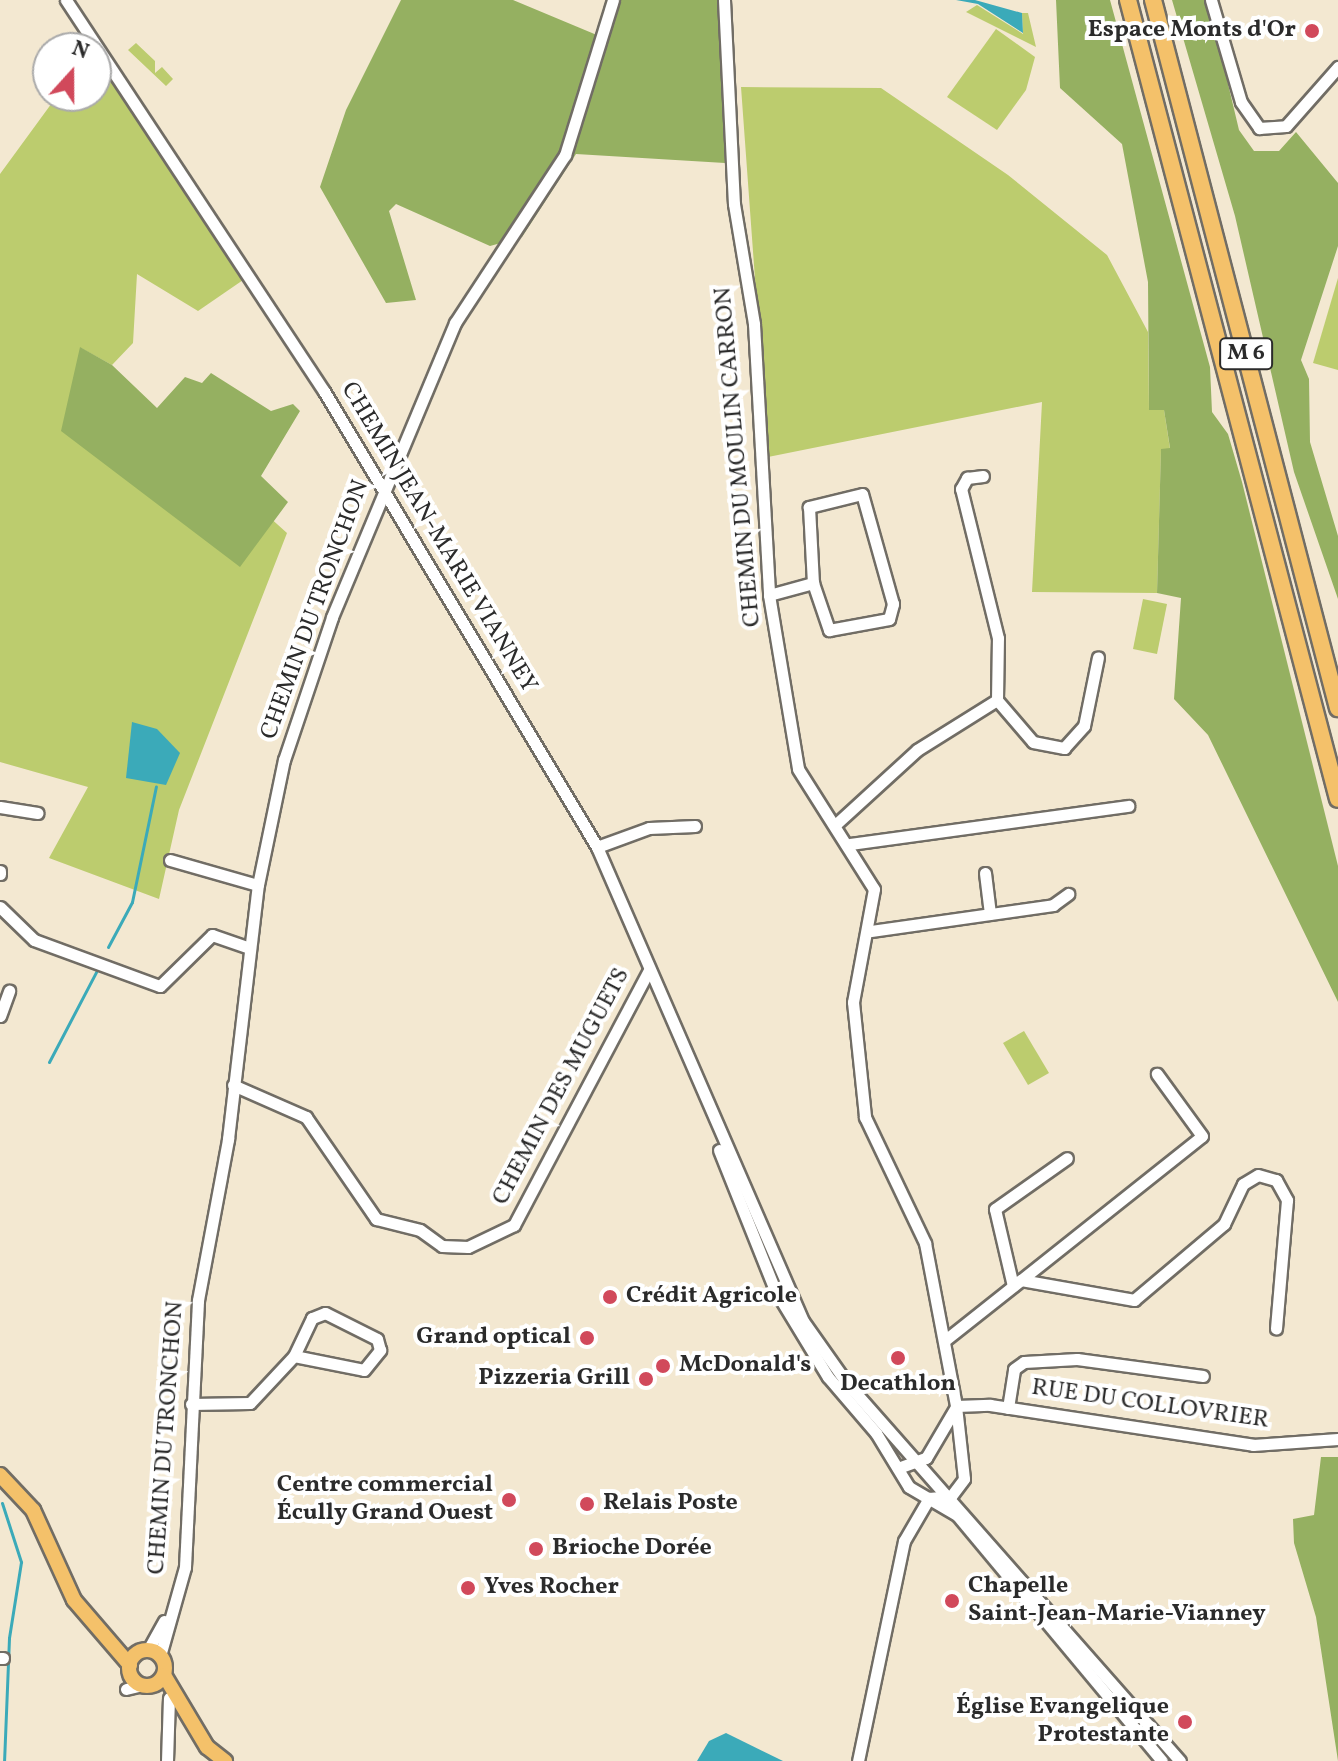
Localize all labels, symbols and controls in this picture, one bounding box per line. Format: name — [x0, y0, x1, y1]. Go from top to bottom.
place label: Espace Monts d'Or — [1088, 17, 1296, 45]
marker: Espace Monts d'Or — [1303, 22, 1321, 40]
north arrow — [32, 32, 112, 112]
text: N — [67, 34, 93, 68]
street label: CHEMIN DU MOULIN CARRON — [710, 286, 768, 628]
road number: M 6 — [1218, 336, 1274, 372]
street label: CHEMIN JEAN-MARIE VIANNEY — [333, 377, 543, 699]
street label: CHEMIN DU TRONCHON — [256, 476, 376, 744]
street label: CHEMIN DES MUGUETS — [487, 964, 637, 1210]
place label: Crédit Agricole — [626, 1283, 797, 1311]
marker: Crédit Agricole — [601, 1288, 619, 1306]
street label: CHEMIN DU TRONCHON — [143, 1300, 191, 1576]
place label: Grand optical — [416, 1324, 571, 1352]
marker: Grand optical — [578, 1329, 596, 1347]
marker: Decathlon — [889, 1349, 907, 1367]
place label: McDonald's — [679, 1352, 811, 1380]
marker: McDonald's — [654, 1357, 672, 1375]
place label: Pizzeria Grill — [478, 1365, 630, 1393]
marker: Pizzeria Grill — [637, 1370, 655, 1388]
place label: Decathlon — [840, 1371, 956, 1399]
street label: RUE DU COLLOVRIER — [1030, 1374, 1270, 1436]
place label: Centre commercial Écully Grand Ouest — [276, 1472, 493, 1528]
place label: Relais Poste — [603, 1490, 738, 1518]
marker: Centre commercial Écully Grand Ouest — [500, 1491, 518, 1509]
marker: Relais Poste — [578, 1495, 596, 1513]
place label: Brioche Dorée — [552, 1535, 712, 1563]
marker: Brioche Dorée — [527, 1540, 545, 1558]
place label: Chapelle Saint-Jean-Marie-Vianney — [968, 1573, 1266, 1629]
place label: Yves Rocher — [484, 1574, 619, 1602]
marker: Yves Rocher — [459, 1579, 477, 1597]
marker: Chapelle Saint-Jean-Marie-Vianney — [943, 1592, 961, 1610]
place label: Église Evangelique Protestante — [956, 1694, 1169, 1750]
marker: Église Evangelique Protestante — [1176, 1713, 1194, 1731]

